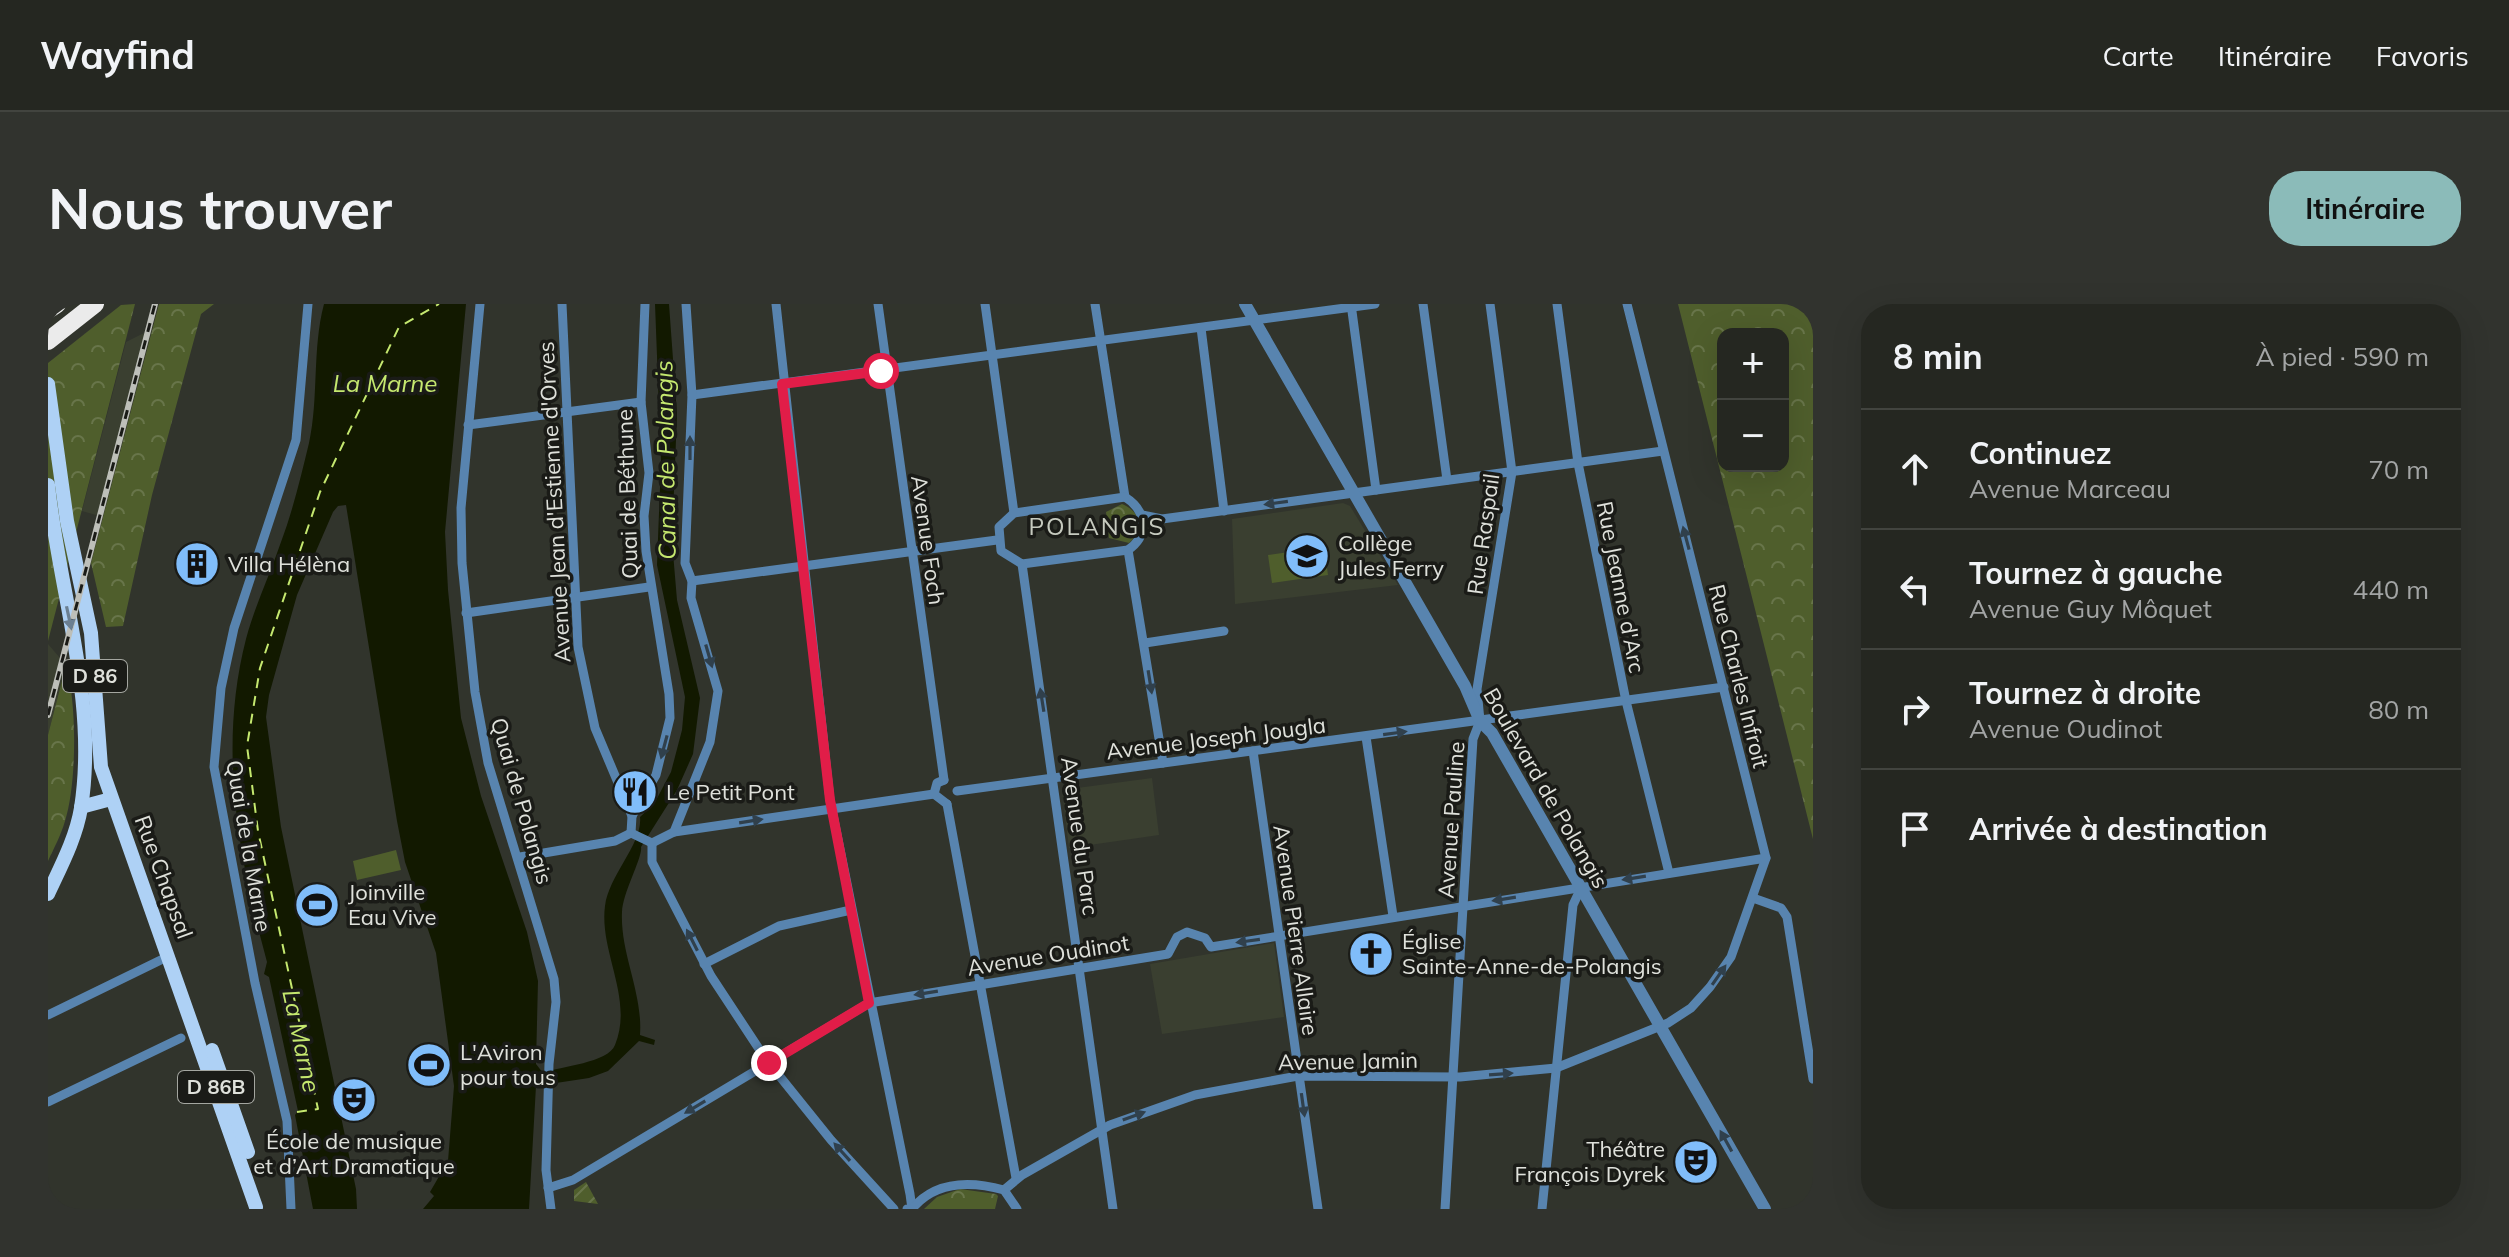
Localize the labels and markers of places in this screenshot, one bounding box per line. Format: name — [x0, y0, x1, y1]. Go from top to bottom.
place label: Collège Jules Ferry — [1338, 529, 1444, 582]
school or university icon: Collège Jules Ferry — [1283, 532, 1331, 580]
building icon: Villa Hélèna — [173, 540, 221, 588]
place label: Villa Hélèna — [228, 550, 350, 578]
restaurant icon: Le Petit Pont — [611, 768, 659, 816]
place label: Le Petit Pont — [666, 778, 795, 806]
place label: Joinville Eau Vive — [348, 878, 436, 931]
sports icon: Joinville Eau Vive — [293, 881, 341, 929]
place label: Église Sainte-Anne-de-Polangis — [1402, 927, 1662, 980]
church icon: Église Sainte-Anne-de-Polangis — [1347, 930, 1395, 978]
place label: L'Aviron pour tous — [460, 1038, 556, 1091]
sports icon: L'Aviron pour tous — [405, 1041, 453, 1089]
theatre icon: École de musique et d’Art Dramatique — [330, 1076, 378, 1124]
place label: École de musique et d’Art Dramatique — [253, 1127, 455, 1180]
place label: Théâtre François Dyrek — [1515, 1135, 1666, 1188]
theatre icon: Théâtre François Dyrek — [1672, 1138, 1720, 1186]

